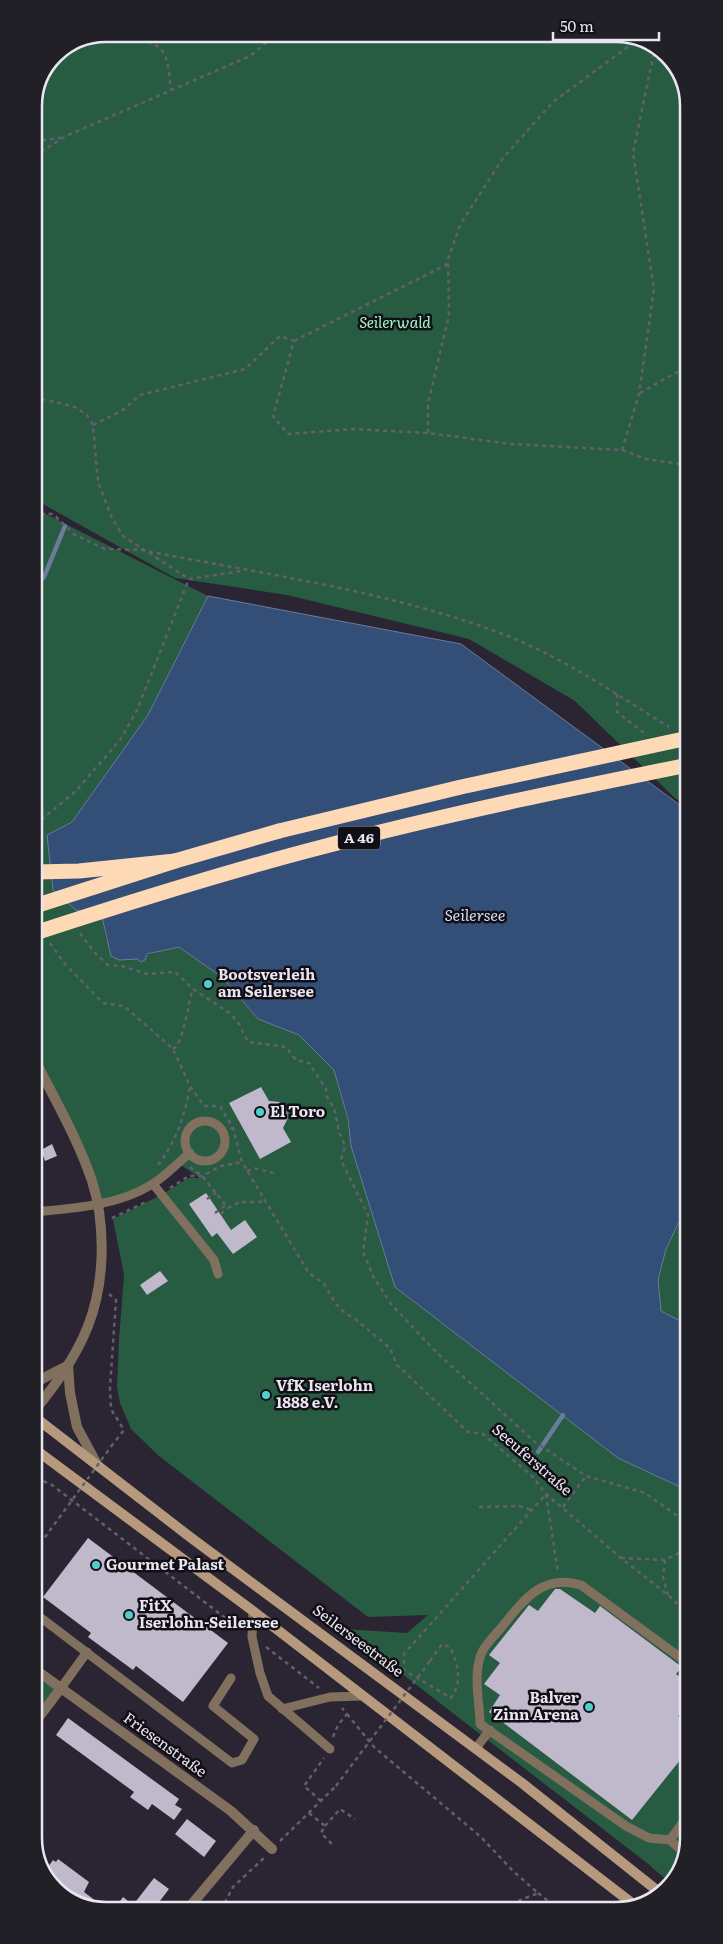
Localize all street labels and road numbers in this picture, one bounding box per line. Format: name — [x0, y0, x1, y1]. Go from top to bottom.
road number: A 46 — [338, 826, 380, 850]
street label: Seeuferstraße — [488, 1417, 578, 1500]
street label: Seilerseestraße — [308, 1598, 410, 1682]
street label: Friesenstraße — [119, 1706, 213, 1782]

